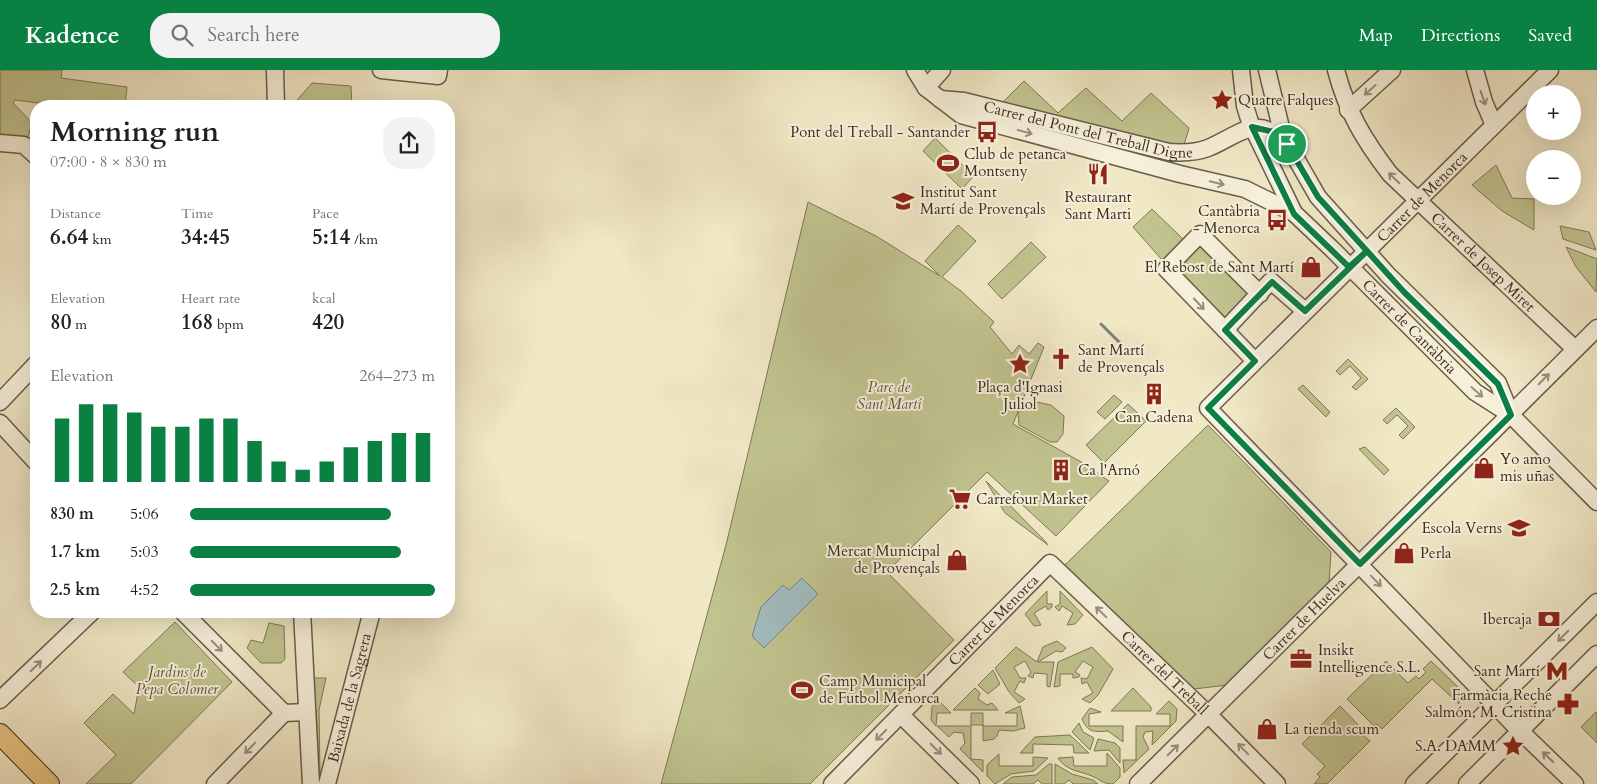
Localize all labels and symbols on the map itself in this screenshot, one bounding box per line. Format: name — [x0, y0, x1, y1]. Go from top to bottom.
one-way arrow — [1363, 84, 1376, 96]
place icon: Quatre Falques — [1209, 87, 1235, 113]
place label: Quatre Falques — [1238, 90, 1334, 110]
one-way arrow — [1479, 90, 1488, 105]
street label: Carrer del Pont del Treball Digne — [982, 96, 1194, 163]
bus stop icon: Pont del Treball - Santander — [974, 119, 1000, 145]
place label: Pont del Treball - Santander — [790, 122, 971, 142]
pin — [1266, 123, 1308, 165]
one-way arrow — [1017, 128, 1033, 138]
place label: Club de petanca Montseny — [964, 144, 1067, 181]
street label: Carrer de Menorca — [1372, 147, 1472, 247]
sports icon: Club de petanca Montseny — [935, 150, 961, 176]
restaurant icon: Restaurant Sant Marti — [1085, 161, 1111, 187]
one-way arrow — [1388, 172, 1401, 184]
one-way arrow — [1208, 179, 1224, 188]
place label: Institut Sant Martí de Provençals — [920, 182, 1045, 219]
place label: Restaurant Sant Marti — [1065, 187, 1132, 224]
school or university icon: Institut Sant Martí de Provençals — [890, 188, 916, 214]
place label: Cantàbria - Menorca — [1193, 201, 1261, 238]
bus stop icon: Cantàbria - Menorca — [1264, 207, 1290, 233]
street label: Carrer de Josep Miret — [1426, 208, 1540, 316]
shop icon: El Rebost de Sant Martí — [1298, 254, 1324, 280]
place label: El Rebost de Sant Martí — [1145, 257, 1294, 277]
street label: Carrer de Cantàbria — [1358, 275, 1462, 379]
one-way arrow — [1193, 298, 1205, 310]
place label: Sant Martí de Provençals — [1078, 340, 1164, 377]
church icon: Sant Martí de Provençals — [1048, 346, 1074, 372]
place icon: Plaça d'Ignasi Juliol — [1007, 351, 1033, 377]
one-way arrow — [1538, 373, 1551, 385]
park label: Parc de Sant Martí — [857, 377, 922, 414]
place label: Plaça d'Ignasi Juliol — [977, 377, 1063, 414]
building icon: Can Cadena — [1141, 381, 1167, 407]
one-way arrow — [1470, 387, 1483, 398]
place label: Can Cadena — [1115, 407, 1194, 427]
place label: Yo amo mis uñas — [1500, 449, 1554, 486]
shop icon: Yo amo mis uñas — [1471, 455, 1497, 481]
building icon: Ca l'Arnó — [1048, 457, 1074, 483]
place label: Ca l'Arnó — [1078, 460, 1140, 480]
supermarket icon: Carrefour Market — [947, 486, 973, 512]
place label: Carrefour Market — [976, 489, 1088, 509]
school or university icon: Escola Verns — [1506, 515, 1532, 541]
place label: Escola Verns — [1422, 518, 1502, 538]
shop icon: Perla — [1391, 540, 1417, 566]
place label: Mercat Municipal de Provençals — [827, 541, 940, 578]
place label: Perla — [1420, 543, 1452, 563]
shop icon: Mercat Municipal de Provençals — [944, 547, 970, 573]
street label: Carrer de Menorca — [944, 570, 1043, 670]
street label: Carrer de Huelva — [1258, 573, 1350, 665]
one-way arrow — [1370, 574, 1382, 587]
one-way arrow — [1095, 606, 1107, 618]
bank icon: Ibercaja — [1536, 606, 1562, 632]
place label: Ibercaja — [1483, 609, 1533, 629]
street label: Carrer del Treball — [1117, 626, 1213, 719]
street label: Baixada de la Sagrera — [323, 630, 376, 765]
one-way arrow — [1557, 630, 1569, 642]
one-way arrow — [211, 640, 223, 652]
place label: Insikt Intelligence S.L. — [1318, 640, 1421, 677]
office icon: Insikt Intelligence S.L. — [1288, 646, 1314, 672]
metro station icon: Sant Martí — [1544, 658, 1570, 684]
one-way arrow — [29, 660, 42, 672]
place label: Sant Martí — [1474, 661, 1540, 681]
park label: Jardins de Pepa Colomer — [136, 662, 219, 699]
place label: Camp Municipal de Futbol Menorca — [819, 671, 940, 708]
sports icon: Camp Municipal de Futbol Menorca — [789, 677, 815, 703]
place label: Farmàcia Reche Salmón, M. Cristina — [1425, 685, 1553, 722]
pharmacy icon: Farmàcia Reche Salmón, M. Cristina — [1555, 691, 1581, 717]
shop icon: La tienda scum — [1254, 716, 1280, 742]
place label: La tienda scum — [1284, 719, 1379, 739]
one-way arrow — [874, 729, 887, 741]
place icon: S.A. DAMM — [1500, 733, 1526, 759]
place label: S.A. DAMM — [1415, 736, 1496, 756]
one-way arrow — [244, 741, 256, 754]
one-way arrow — [929, 743, 942, 755]
one-way arrow — [1237, 743, 1249, 756]
one-way arrow — [1167, 744, 1179, 756]
one-way arrow — [1541, 751, 1554, 763]

